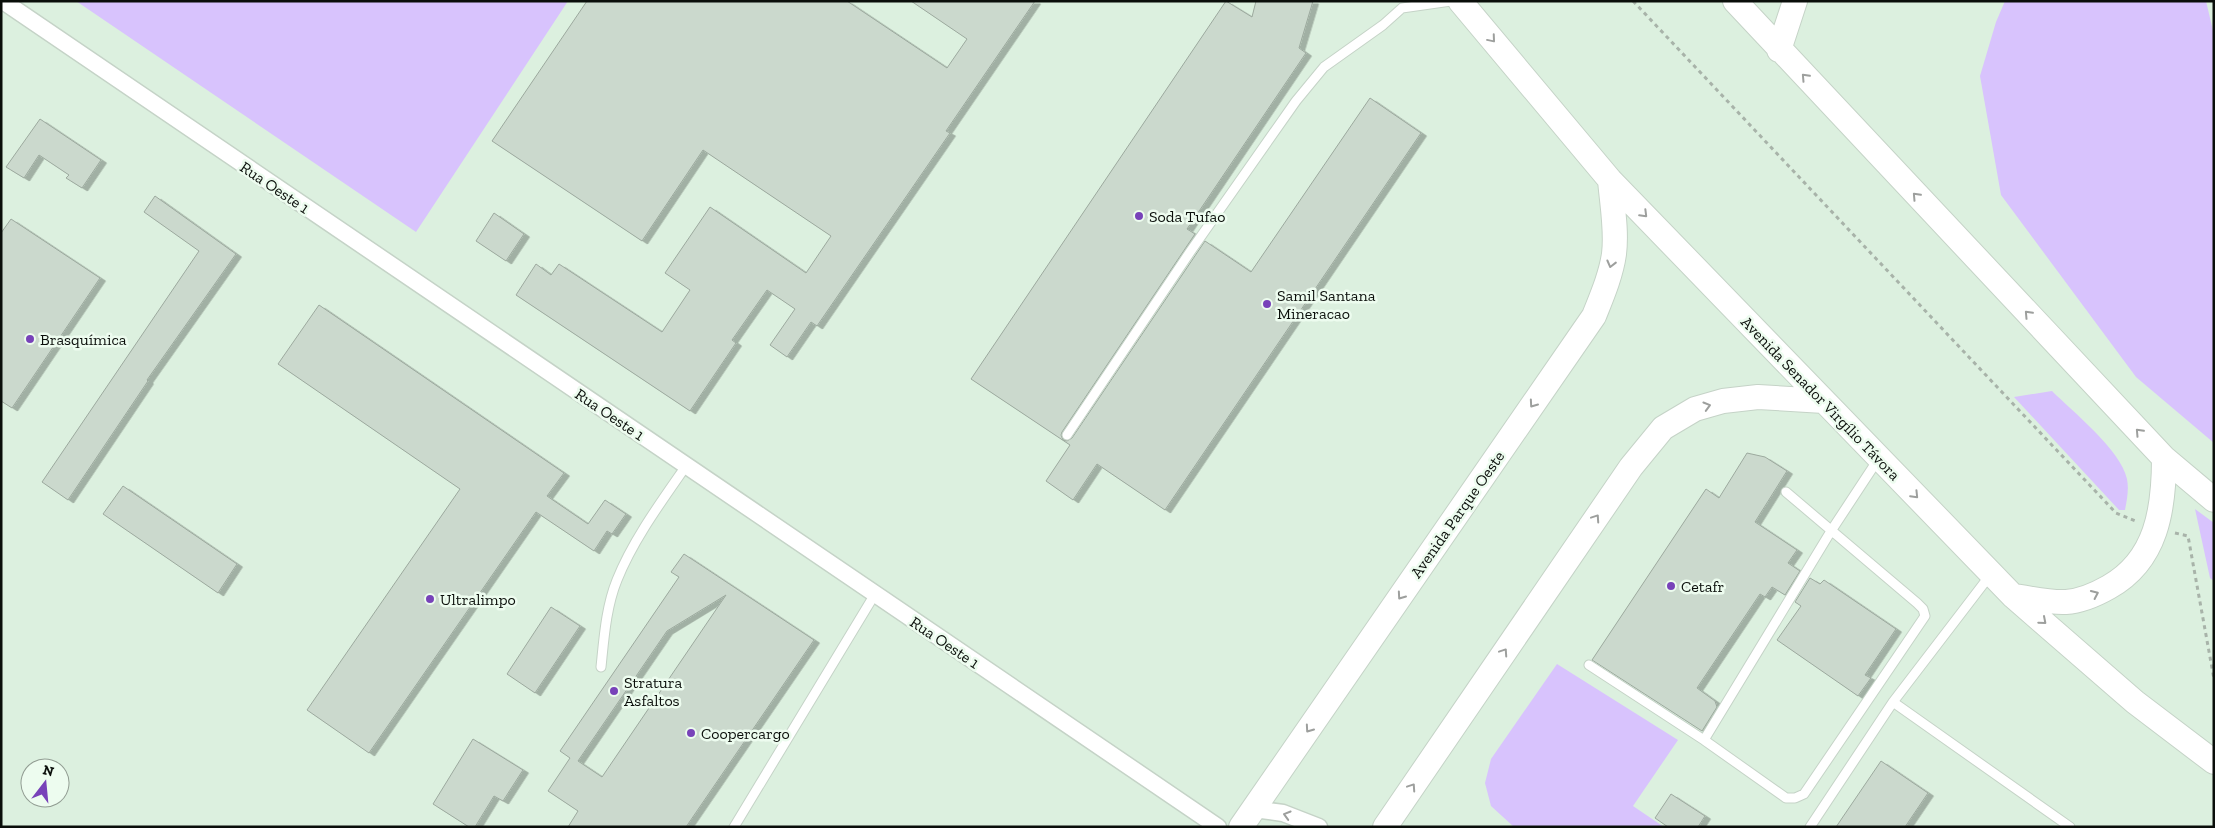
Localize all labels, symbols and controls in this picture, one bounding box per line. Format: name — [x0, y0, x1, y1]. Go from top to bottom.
one-way arrow — [1486, 33, 1495, 42]
one-way arrow — [1802, 74, 1811, 83]
street label: Rua Oeste 1 — [236, 157, 313, 218]
one-way arrow — [1913, 192, 1922, 201]
place label: Soda Tufao — [1149, 207, 1226, 226]
one-way arrow — [1638, 208, 1647, 217]
marker: Soda Tufao — [1133, 210, 1145, 222]
one-way arrow — [1607, 259, 1617, 267]
place label: Samil Santana Mineracao — [1277, 286, 1376, 323]
marker: Samil Santana Mineracao — [1261, 298, 1273, 310]
one-way arrow — [2025, 310, 2034, 319]
street label: Avenida Senador Virgílio Távora — [1737, 312, 1904, 484]
place label: Brasquímica — [40, 330, 127, 349]
marker: Brasquímica — [24, 333, 36, 345]
street label: Rua Oeste 1 — [571, 384, 648, 445]
one-way arrow — [1530, 398, 1539, 408]
one-way arrow — [1703, 401, 1711, 411]
one-way arrow — [2136, 428, 2145, 437]
street label: Avenida Parque Oeste — [1406, 447, 1508, 581]
one-way arrow — [1909, 489, 1918, 498]
one-way arrow — [1590, 514, 1599, 524]
place label: Cetafr — [1681, 577, 1725, 596]
marker: Cetafr — [1665, 580, 1677, 592]
place label: Ultralimpo — [440, 590, 516, 609]
one-way arrow — [1398, 590, 1407, 599]
one-way arrow — [2090, 591, 2099, 601]
marker: Ultralimpo — [424, 593, 436, 605]
street label: Rua Oeste 1 — [906, 612, 983, 673]
one-way arrow — [2037, 616, 2046, 625]
one-way arrow — [1498, 649, 1507, 658]
place label: Stratura Asfaltos — [624, 673, 683, 710]
marker: Stratura Asfaltos — [608, 685, 620, 697]
one-way arrow — [1306, 723, 1315, 733]
place label: Coopercargo — [701, 724, 790, 743]
marker: Coopercargo — [685, 727, 697, 739]
north arrow — [20, 758, 70, 808]
text: N — [41, 761, 56, 781]
one-way arrow — [1406, 783, 1415, 792]
one-way arrow — [1284, 810, 1292, 820]

